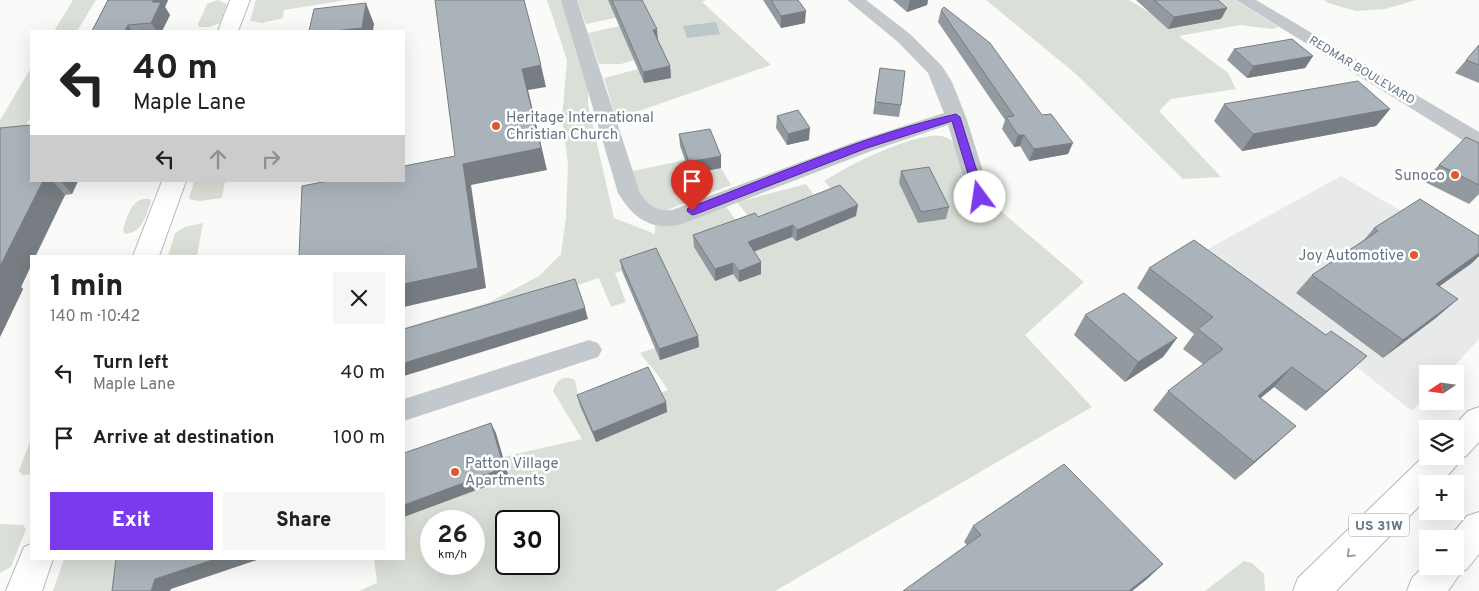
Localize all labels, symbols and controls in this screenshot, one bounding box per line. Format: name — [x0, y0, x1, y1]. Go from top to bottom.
street label: REDMAR BOULEVARD — [1306, 33, 1417, 109]
text: 40 m — [133, 47, 218, 91]
icon: left — [50, 50, 115, 115]
text: Maple Lane — [133, 90, 246, 117]
place label: Heritage International Christian Church — [506, 109, 654, 145]
marker: Heritage International Christian Church — [490, 120, 502, 132]
icon: left — [151, 145, 179, 173]
icon: ahead — [204, 145, 232, 173]
icon: right — [257, 145, 285, 173]
pin — [671, 160, 713, 211]
icon: arrive — [678, 167, 706, 195]
place label: Sunoco — [1394, 167, 1445, 186]
marker: Sunoco — [1449, 169, 1461, 181]
position arrow — [953, 170, 1005, 222]
place label: Joy Automotive — [1298, 247, 1404, 266]
marker: Joy Automotive — [1408, 249, 1420, 261]
text: 1 min — [50, 269, 123, 306]
button: close — [333, 272, 385, 324]
text: 140 m · 10:42 — [50, 307, 140, 327]
text: Turn left — [93, 351, 169, 375]
icon: left — [50, 359, 78, 387]
text: 40 m — [340, 361, 385, 385]
north arrow — [1419, 365, 1464, 410]
map controls — [1419, 365, 1464, 575]
text: Maple Lane — [93, 375, 175, 395]
button: layers — [1419, 420, 1464, 465]
icon: arrive — [50, 424, 78, 452]
text: Arrive at destination — [93, 426, 274, 450]
text: 100 m — [333, 426, 385, 450]
place label: Patton Village Apartments — [465, 455, 558, 491]
marker: Patton Village Apartments — [449, 466, 461, 478]
button: + — [1419, 475, 1464, 520]
button: Exit — [50, 492, 213, 550]
button: Share — [223, 492, 385, 550]
speed limit sign: 30 — [495, 510, 560, 575]
road number: US 31W — [1349, 514, 1409, 536]
text: 26 — [437, 520, 468, 552]
button: − — [1419, 530, 1464, 575]
text: km/h — [438, 547, 467, 563]
one-way arrow — [1347, 548, 1356, 557]

